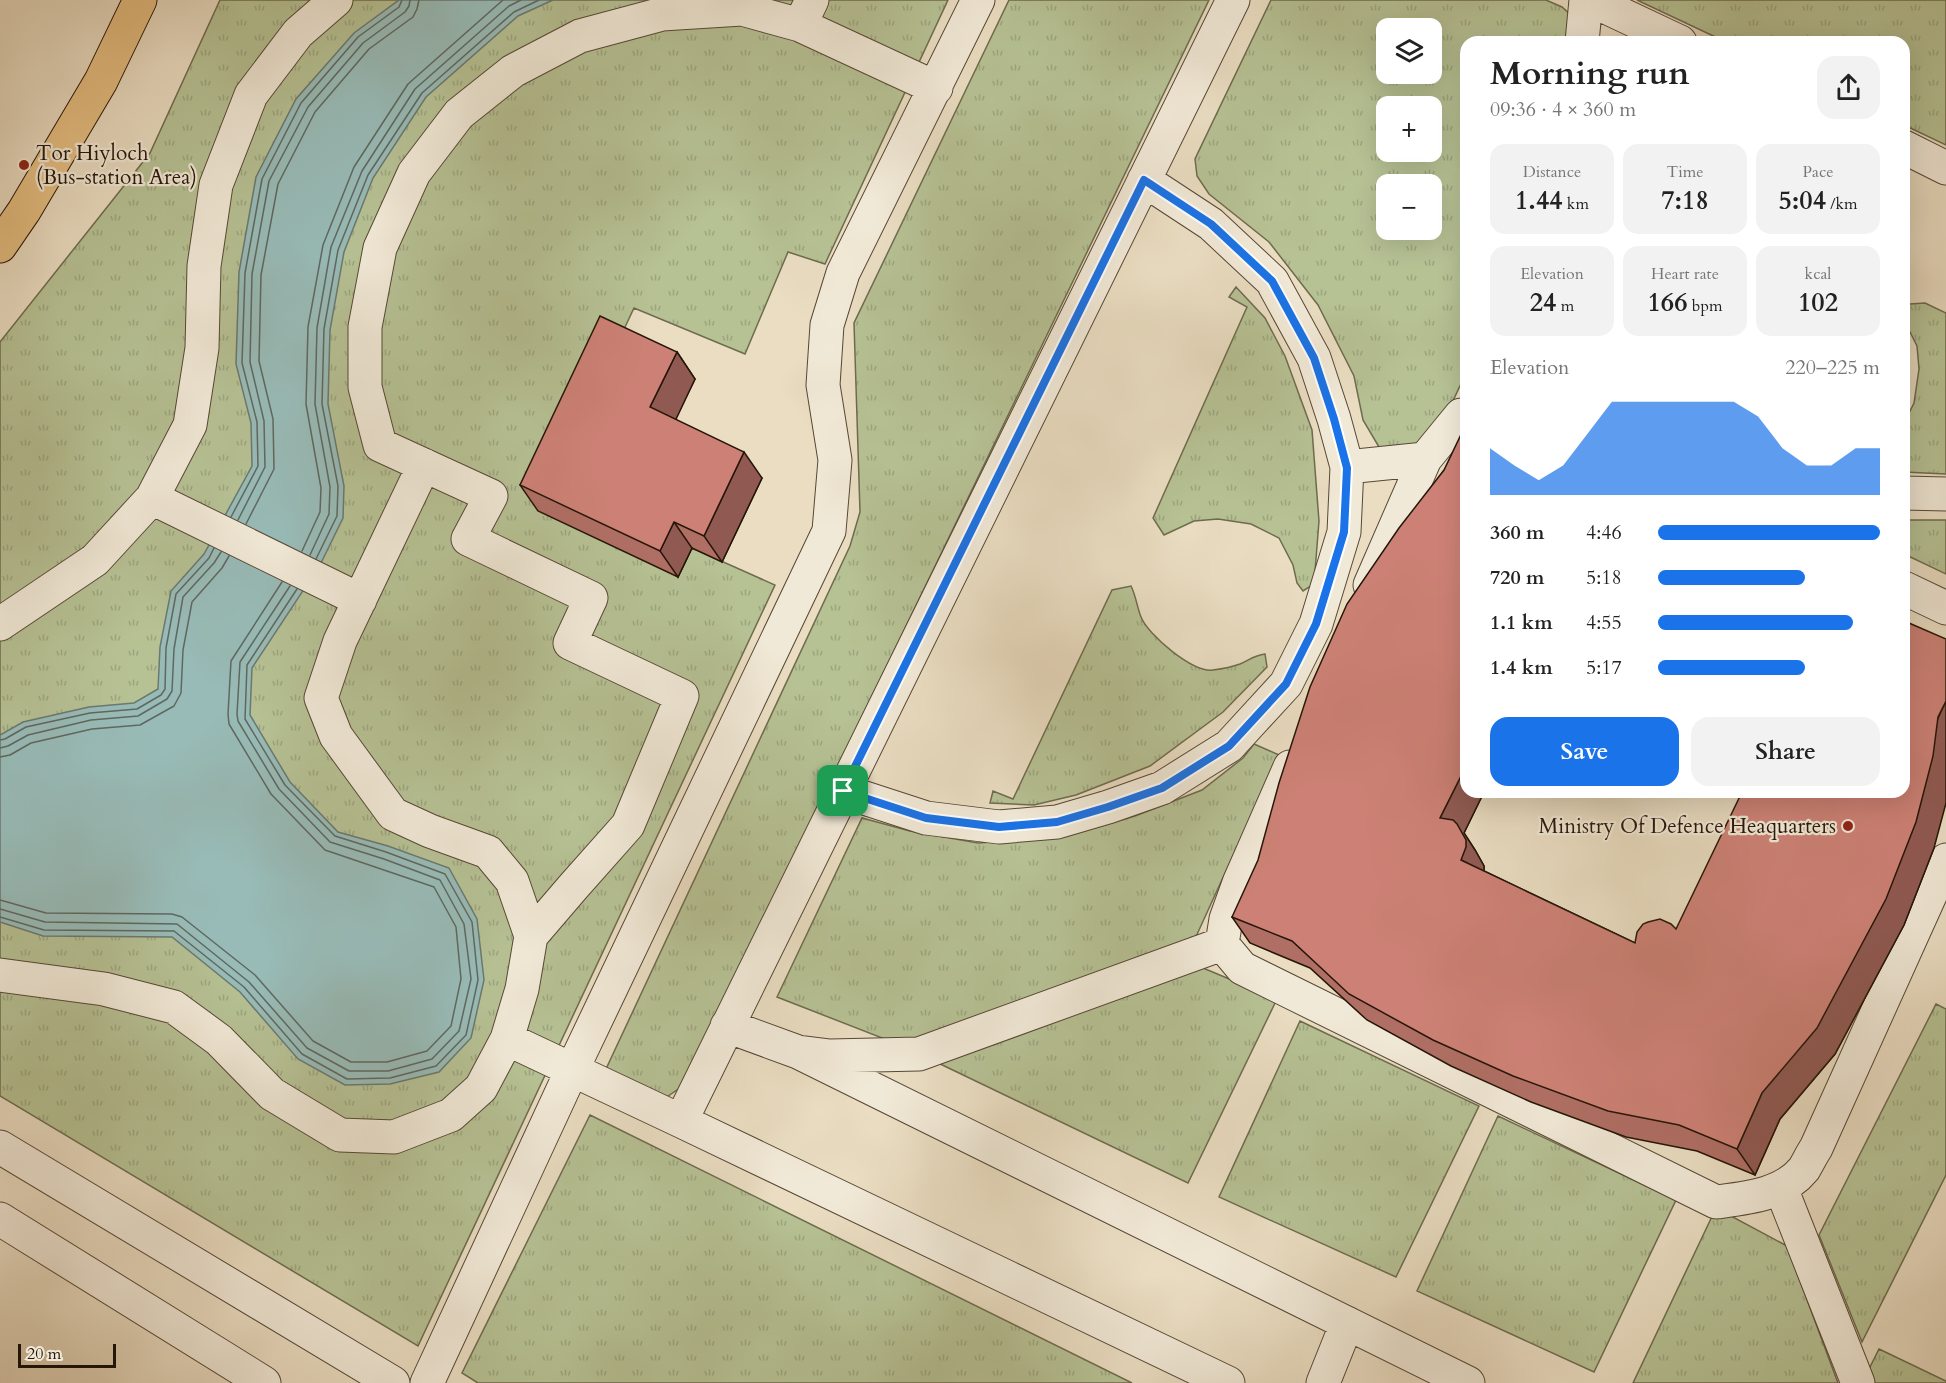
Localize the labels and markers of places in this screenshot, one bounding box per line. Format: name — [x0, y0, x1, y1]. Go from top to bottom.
place label: Tor Hiyloch (Bus-station Area) — [36, 139, 197, 192]
marker: Tor Hiyloch (Bus-station Area) — [17, 158, 31, 172]
pin — [817, 765, 868, 816]
place label: Ministry Of Defence Heaquarters — [1538, 812, 1836, 841]
marker: Ministry Of Defence Heaquarters — [1841, 819, 1855, 833]

